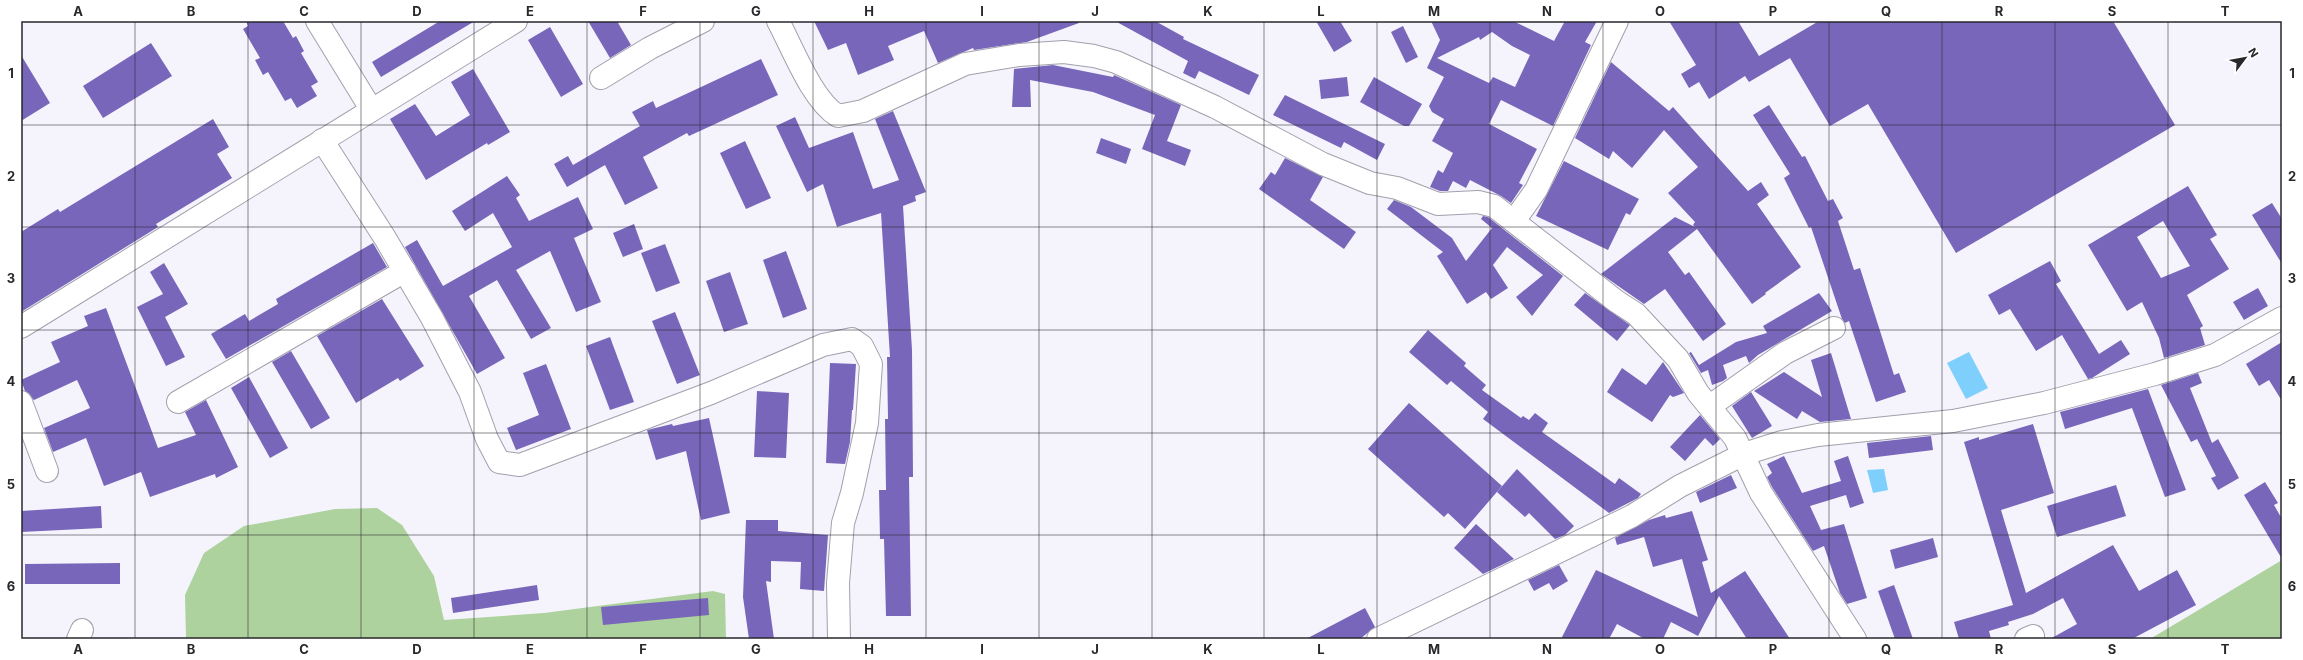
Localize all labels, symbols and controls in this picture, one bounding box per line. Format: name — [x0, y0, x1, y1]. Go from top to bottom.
text: A — [73, 3, 83, 19]
text: B — [187, 3, 196, 19]
text: C — [299, 3, 309, 19]
text: D — [412, 3, 422, 19]
text: E — [526, 3, 534, 19]
text: F — [639, 3, 647, 19]
text: G — [751, 3, 761, 19]
text: H — [864, 3, 874, 19]
text: I — [980, 3, 984, 19]
text: J — [1091, 3, 1099, 19]
text: K — [1203, 3, 1213, 19]
text: L — [1317, 3, 1325, 19]
text: M — [1428, 3, 1440, 19]
text: N — [1542, 3, 1552, 19]
text: O — [1655, 3, 1665, 19]
text: P — [1769, 3, 1777, 19]
text: Q — [1881, 3, 1891, 19]
text: R — [1995, 3, 2004, 19]
text: S — [2108, 3, 2116, 19]
text: T — [2221, 3, 2230, 19]
north arrow — [2225, 38, 2265, 78]
text: N — [2245, 45, 2262, 60]
text: 1 — [8, 65, 14, 81]
text: 1 — [2289, 65, 2295, 81]
text: 2 — [7, 168, 15, 184]
text: 2 — [2288, 168, 2296, 184]
text: 3 — [7, 270, 15, 286]
text: 3 — [2288, 270, 2296, 286]
text: 4 — [7, 373, 16, 389]
text: 4 — [2288, 373, 2297, 389]
text: 5 — [7, 476, 15, 492]
text: 5 — [2288, 476, 2296, 492]
text: 6 — [7, 578, 15, 594]
text: 6 — [2288, 578, 2296, 594]
text: A — [73, 641, 83, 657]
text: B — [187, 641, 196, 657]
text: C — [299, 641, 309, 657]
text: D — [412, 641, 422, 657]
text: E — [526, 641, 534, 657]
text: F — [639, 641, 647, 657]
text: G — [751, 641, 761, 657]
text: H — [864, 641, 874, 657]
text: I — [980, 641, 984, 657]
text: J — [1091, 641, 1099, 657]
text: K — [1203, 641, 1213, 657]
text: L — [1317, 641, 1325, 657]
text: M — [1428, 641, 1440, 657]
text: N — [1542, 641, 1552, 657]
text: O — [1655, 641, 1665, 657]
text: P — [1769, 641, 1777, 657]
text: Q — [1881, 641, 1891, 657]
text: R — [1995, 641, 2004, 657]
text: S — [2108, 641, 2116, 657]
text: T — [2221, 641, 2230, 657]

